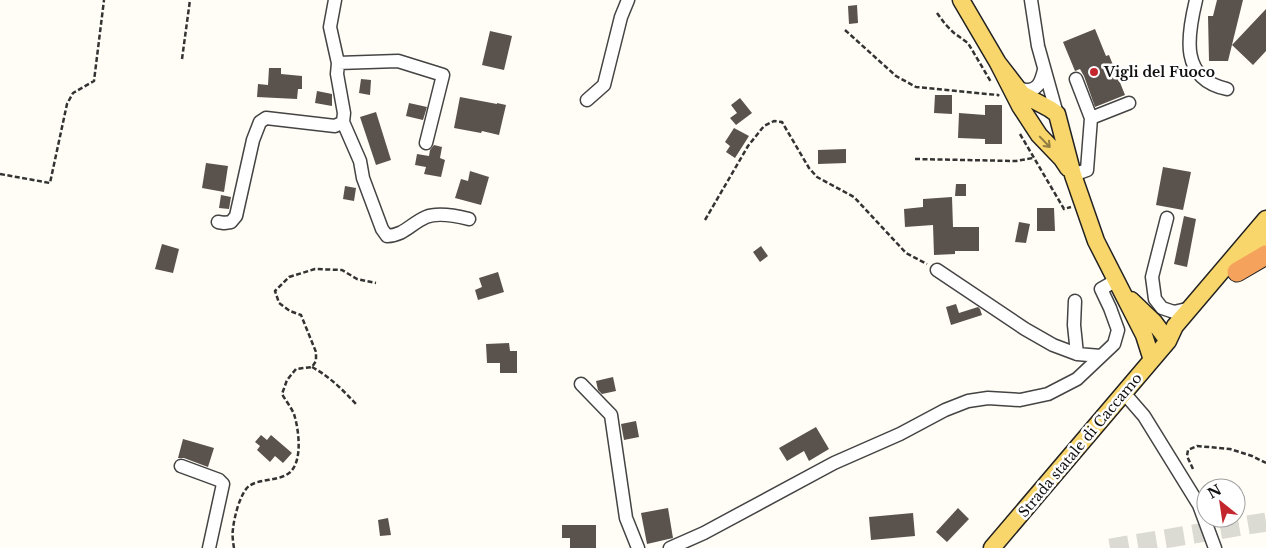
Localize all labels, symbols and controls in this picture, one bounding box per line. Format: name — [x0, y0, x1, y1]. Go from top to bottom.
place label: Vigli del Fuoco — [1103, 63, 1215, 81]
marker: Vigli del Fuoco — [1088, 66, 1100, 78]
one-way arrow — [1039, 135, 1051, 148]
street label: Strada statale di Caccamo — [1014, 369, 1146, 521]
north arrow — [1196, 478, 1246, 528]
text: N — [1204, 481, 1225, 503]

